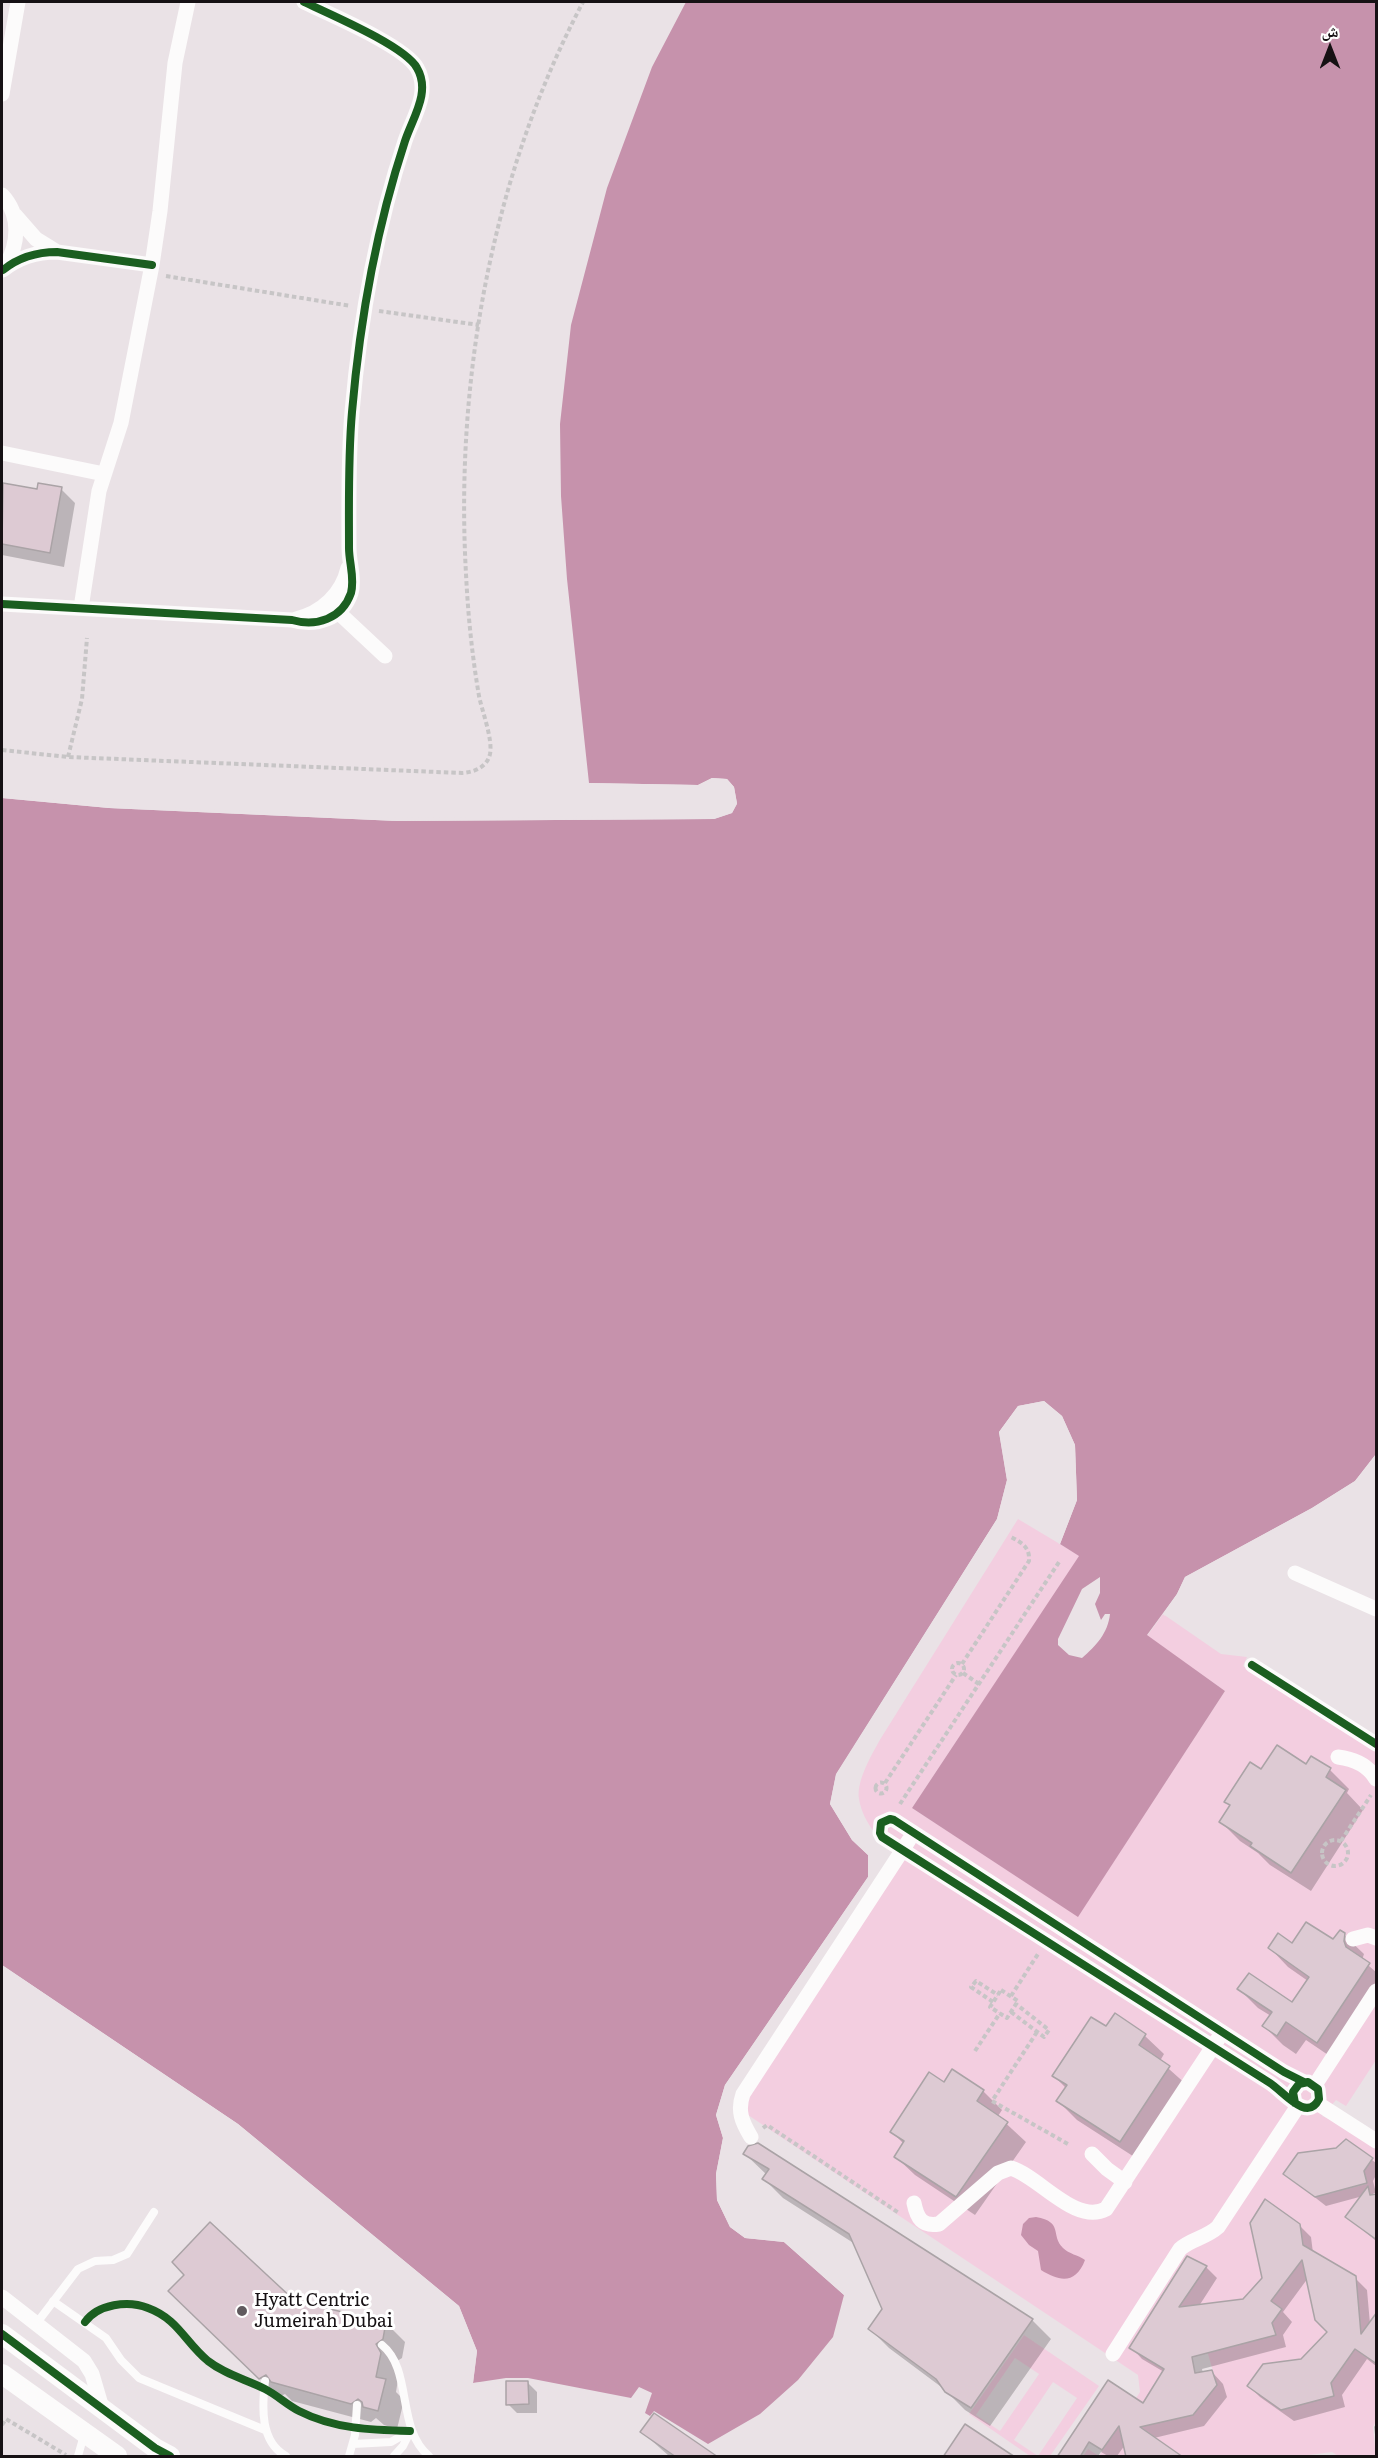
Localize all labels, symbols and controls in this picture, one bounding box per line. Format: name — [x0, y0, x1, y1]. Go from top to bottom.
north arrow — [1300, 18, 1360, 78]
text: ش — [1322, 18, 1338, 42]
place label: Hyatt Centric Jumeirah Dubai — [254, 2290, 393, 2332]
marker: Hyatt Centric Jumeirah Dubai — [235, 2304, 249, 2318]

